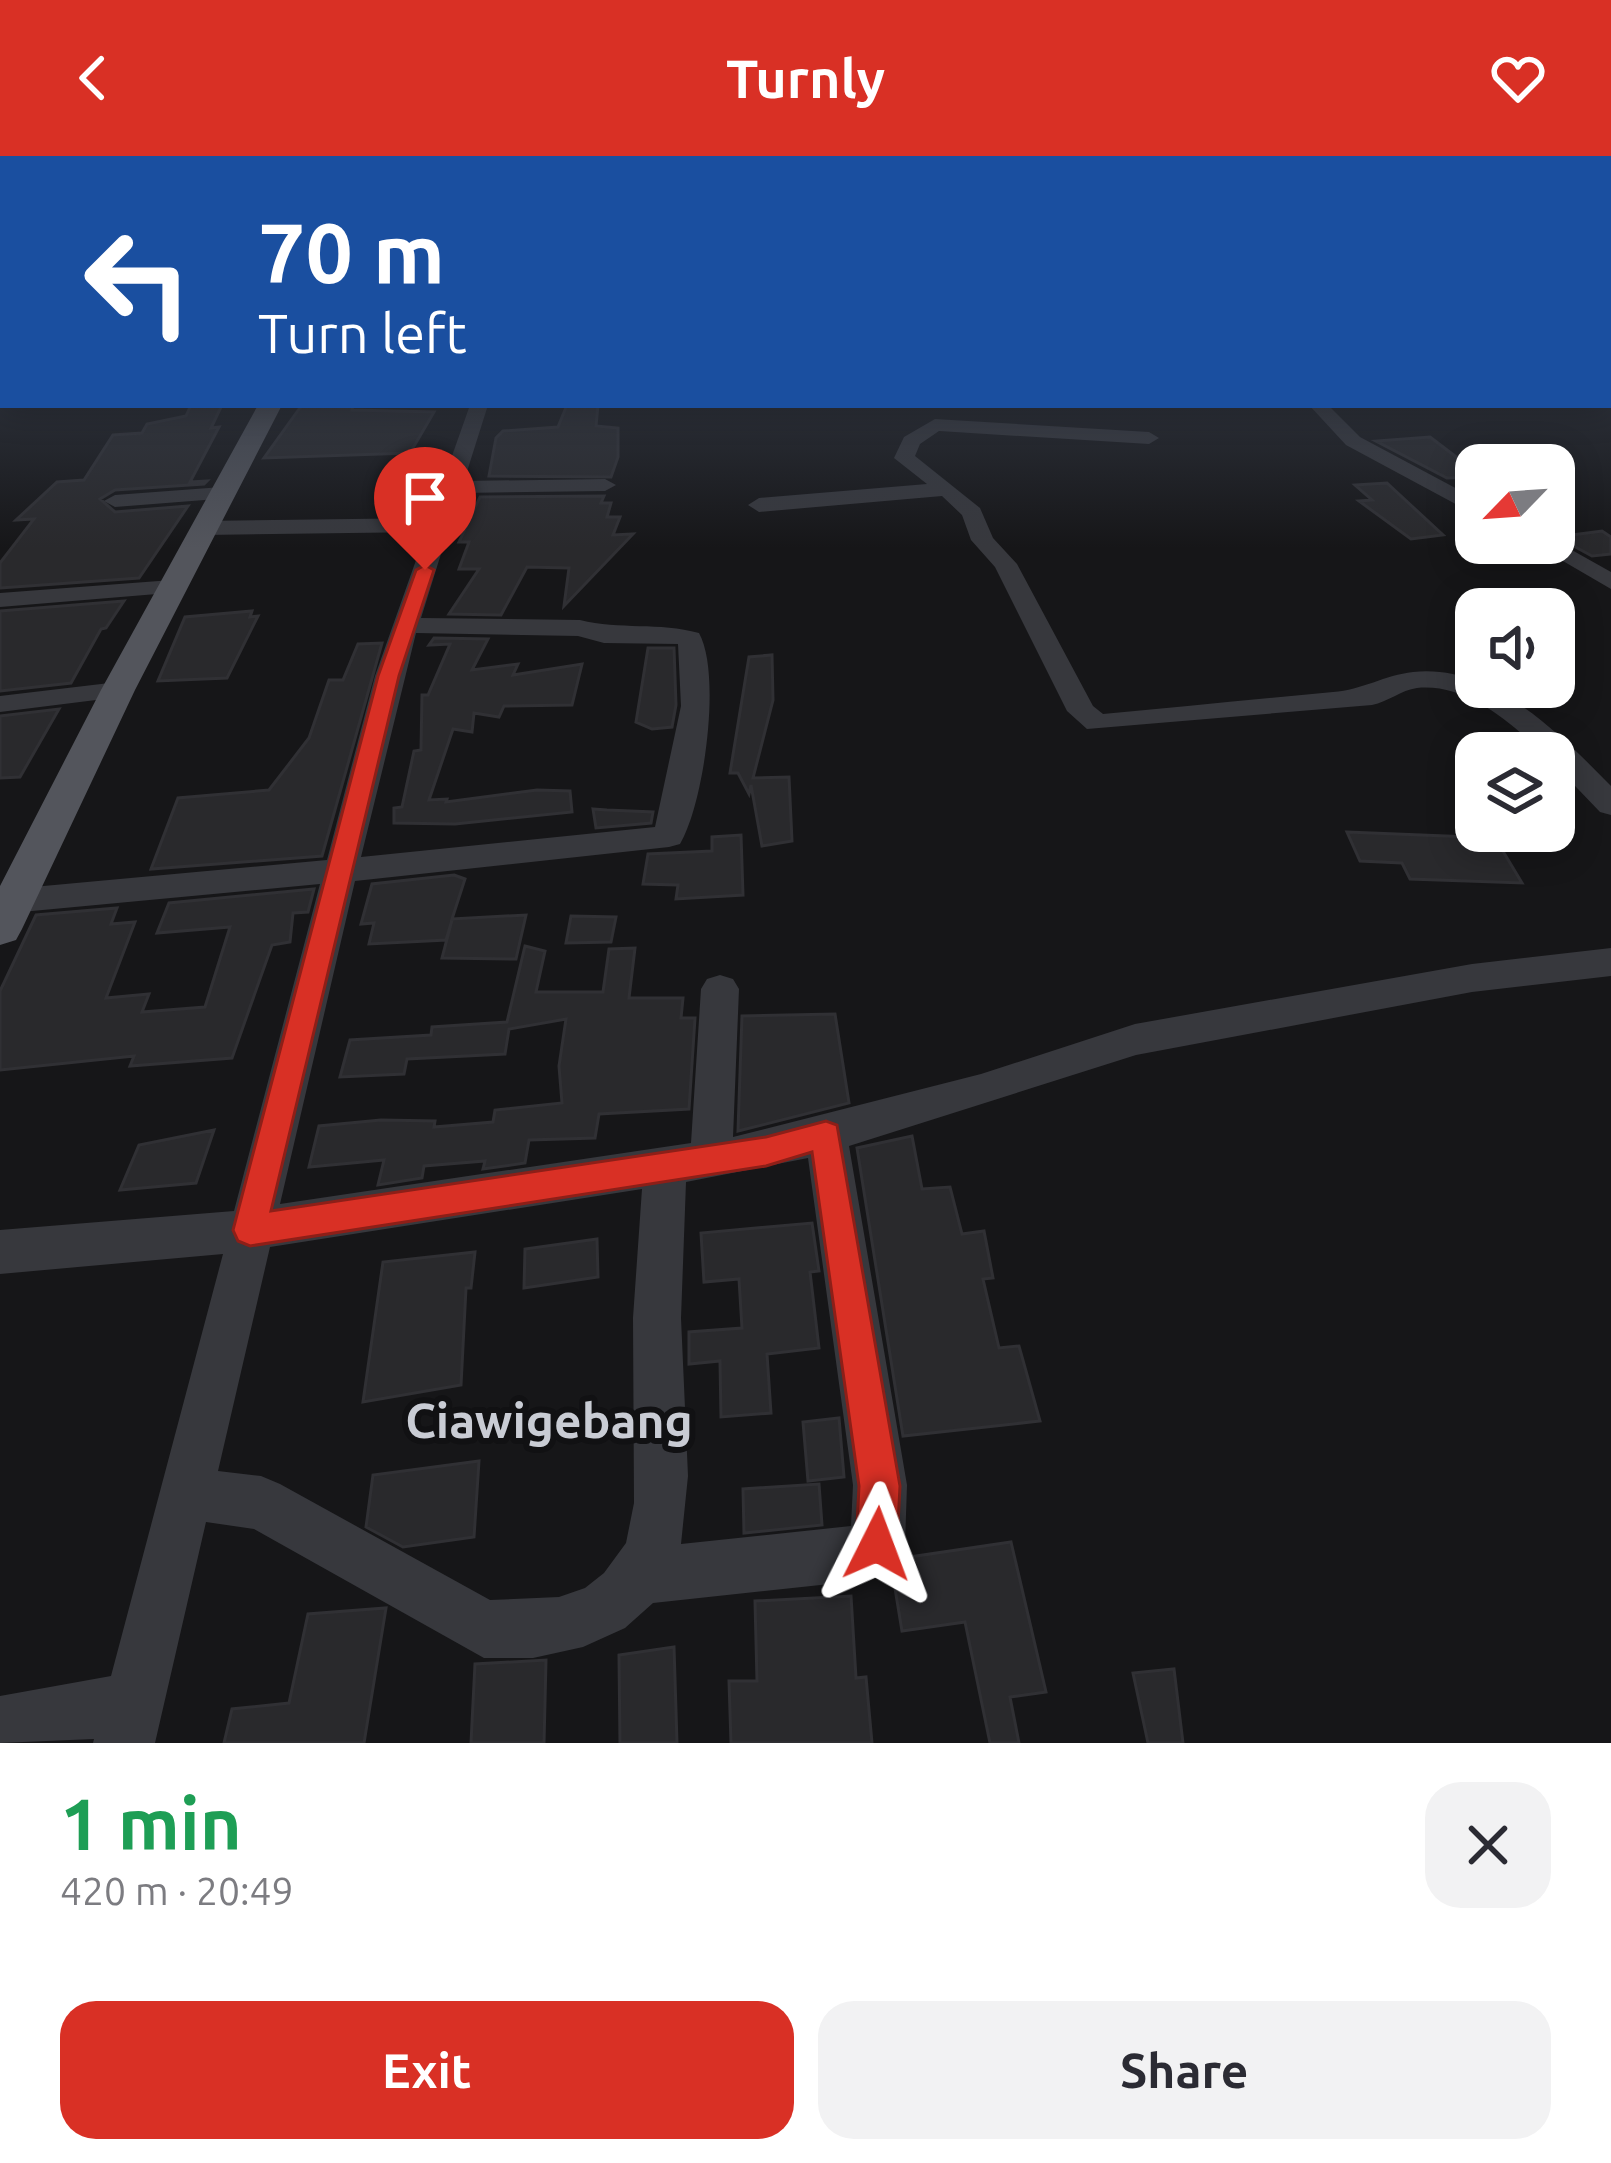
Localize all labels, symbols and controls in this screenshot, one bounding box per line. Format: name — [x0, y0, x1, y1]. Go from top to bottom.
icon: back — [60, 45, 126, 111]
icon: heart — [1485, 45, 1551, 111]
text: Turnly — [726, 48, 885, 108]
icon: left — [60, 204, 216, 360]
text: 70 m — [258, 205, 445, 299]
text: Turn left — [258, 303, 467, 363]
north arrow — [1455, 444, 1575, 564]
map controls — [1455, 444, 1575, 852]
pin — [374, 447, 476, 570]
icon: arrive — [392, 465, 458, 531]
button: sound — [1455, 588, 1575, 708]
button: layers — [1455, 732, 1575, 852]
district label: Ciawigebang — [405, 1393, 693, 1447]
position arrow — [814, 1481, 940, 1607]
button: close — [1425, 1782, 1551, 1908]
text: 1 min — [60, 1783, 242, 1864]
text: 420 m · 20:49 — [60, 1869, 294, 1912]
button: Exit — [60, 2001, 794, 2139]
button: Share — [818, 2001, 1551, 2139]

